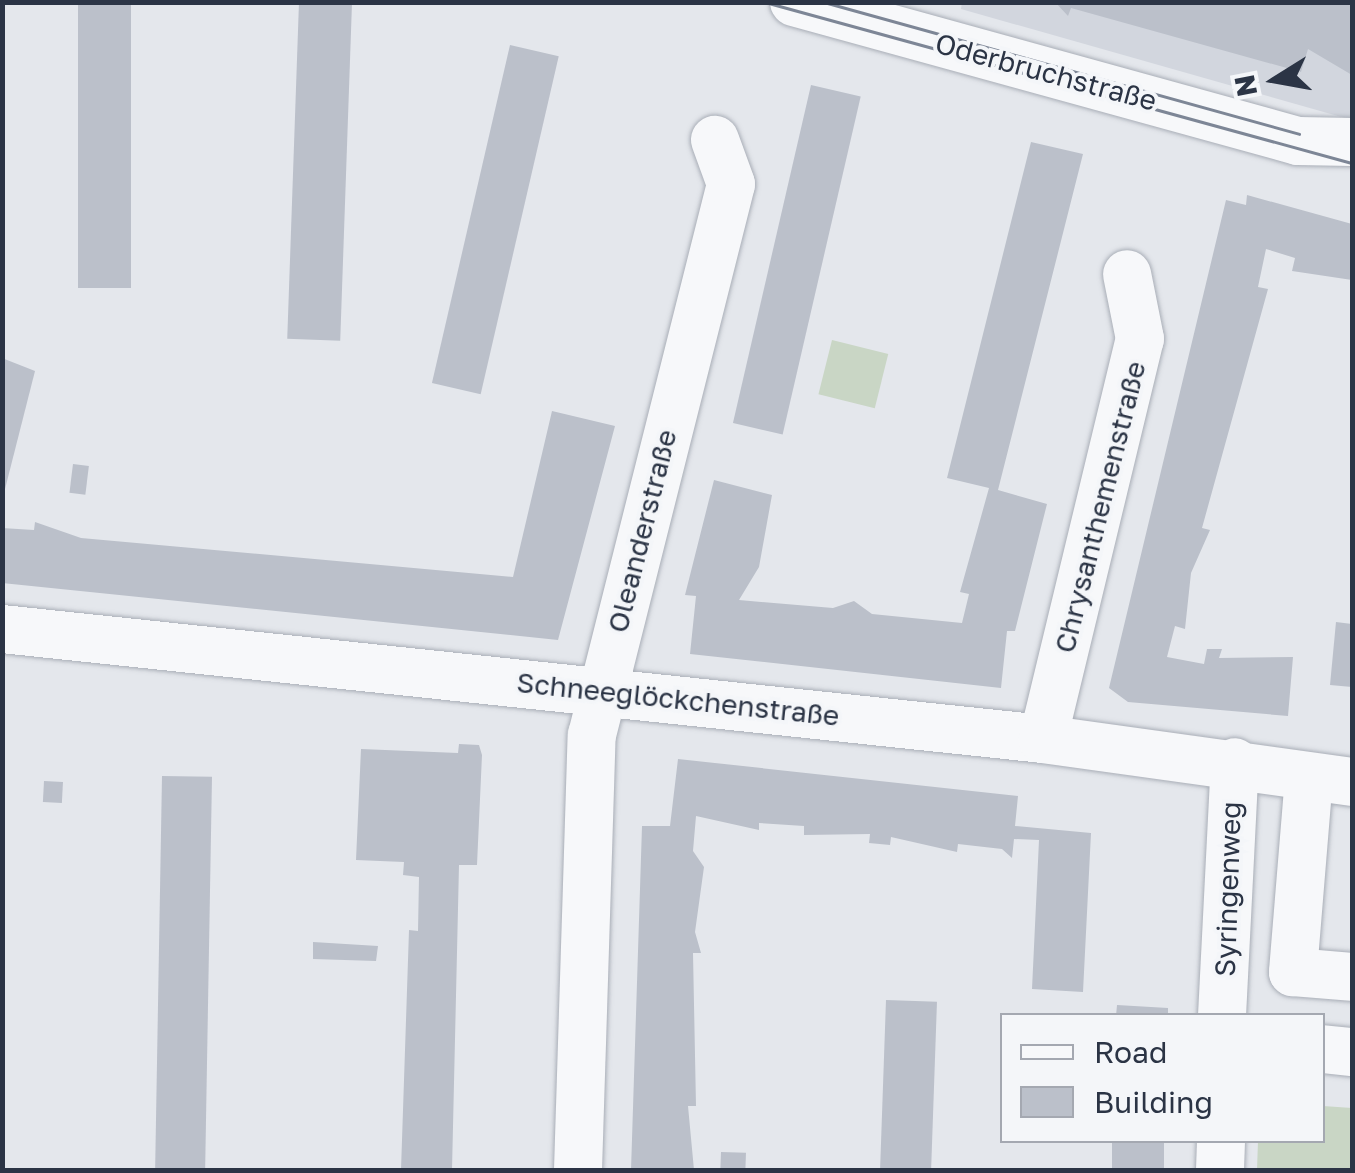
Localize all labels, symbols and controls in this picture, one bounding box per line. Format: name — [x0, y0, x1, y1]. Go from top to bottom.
street label: Oderbruchstraße — [932, 26, 1160, 118]
north arrow — [1225, 30, 1325, 130]
text: N — [1227, 72, 1263, 99]
street label: Chrysanthemenstraße — [1048, 358, 1152, 656]
street label: Oleanderstraße — [601, 426, 683, 636]
street label: Schneeglöckchenstraße — [515, 665, 841, 733]
street label: Syringenweg — [1208, 801, 1248, 977]
legend — [1000, 1013, 1325, 1143]
text: Road — [1094, 1034, 1168, 1070]
text: Building — [1094, 1084, 1213, 1120]

